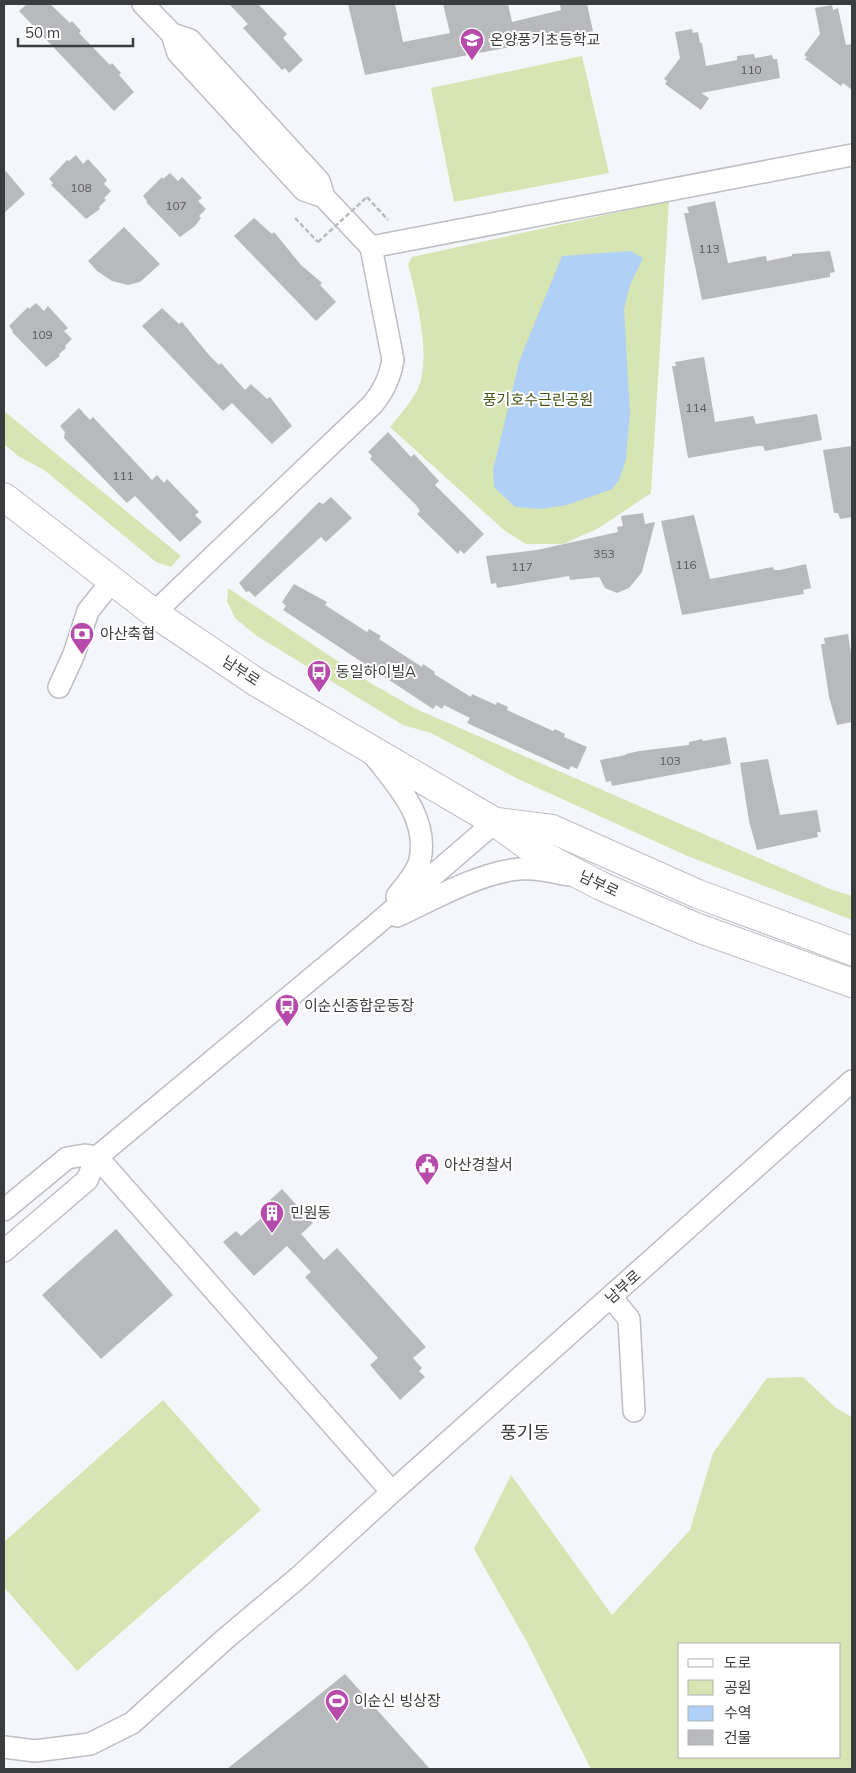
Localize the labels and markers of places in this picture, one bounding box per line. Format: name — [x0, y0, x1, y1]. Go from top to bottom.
school or university icon: 온양풍기초등학교 — [459, 27, 485, 61]
place label: 온양풍기초등학교 — [490, 30, 600, 49]
bank icon: 아산축협 — [69, 621, 95, 655]
place label: 아산축협 — [100, 624, 155, 643]
bus stop icon: 동일하이빌A — [306, 659, 332, 693]
place label: 동일하이빌A — [336, 662, 416, 681]
bus stop icon: 이순신종합운동장 — [274, 993, 300, 1027]
place label: 이순신종합운동장 — [304, 996, 415, 1015]
public building icon: 아산경찰서 — [414, 1152, 440, 1186]
place label: 아산경찰서 — [444, 1155, 513, 1174]
building icon: 민원동 — [259, 1200, 285, 1234]
place label: 민원동 — [290, 1203, 331, 1222]
sports icon: 이순신 빙상장 — [324, 1688, 350, 1722]
place label: 이순신 빙상장 — [354, 1691, 441, 1710]

